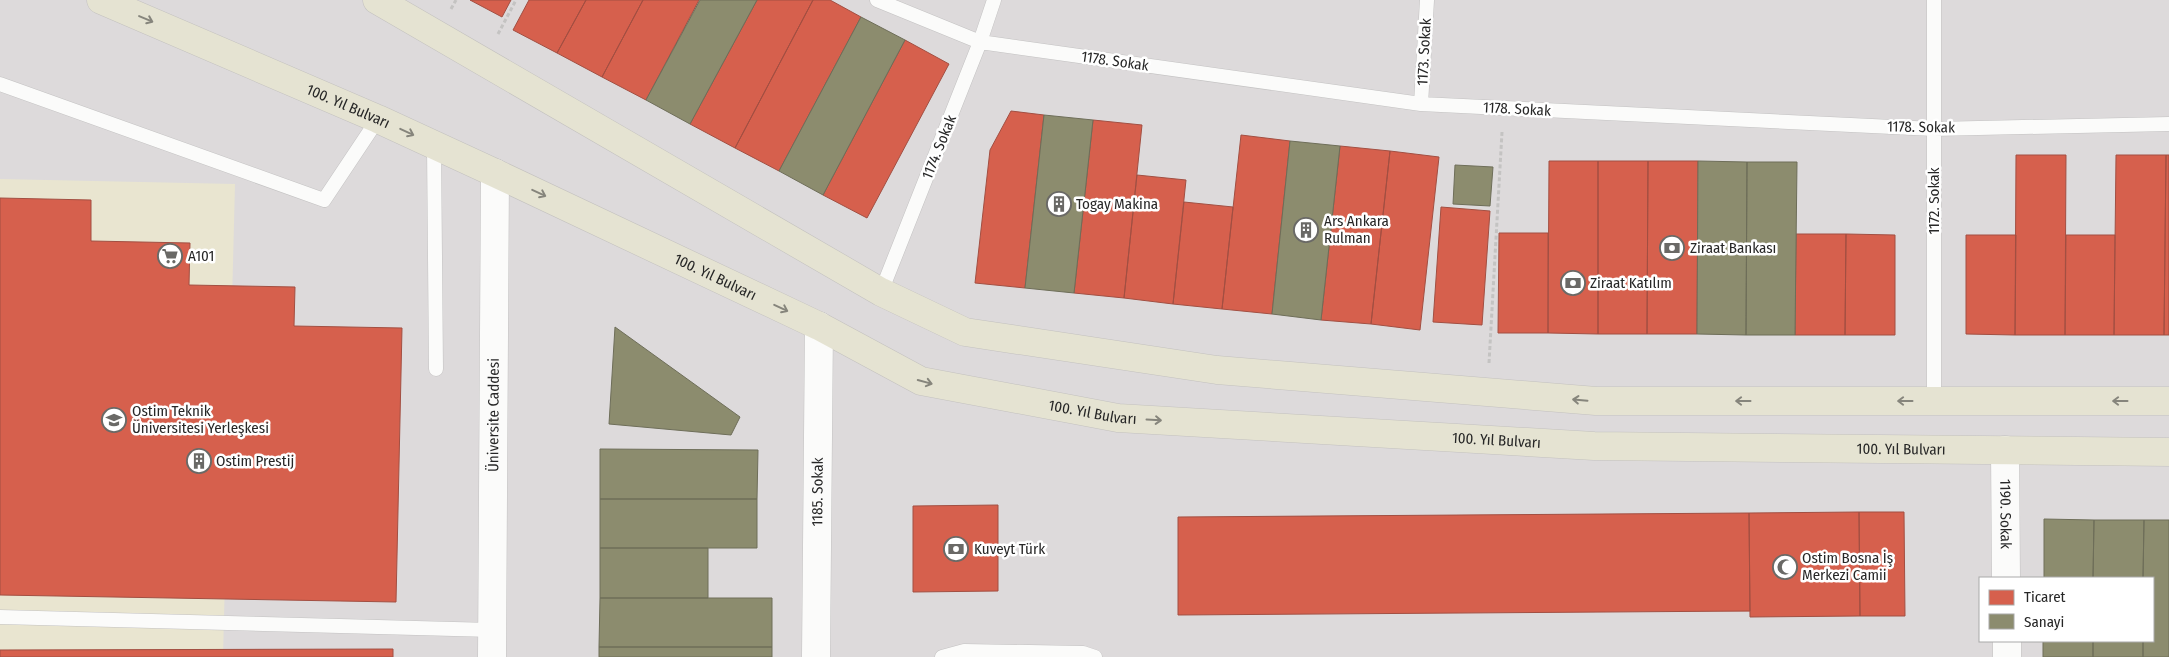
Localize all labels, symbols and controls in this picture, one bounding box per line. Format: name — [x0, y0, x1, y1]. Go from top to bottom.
one-way arrow — [138, 15, 153, 25]
street label: 1173. Sokak — [1413, 18, 1435, 86]
street label: 1178. Sokak — [1080, 47, 1150, 75]
street label: 100. Yıl Bulvarı — [304, 80, 393, 132]
street label: 1178. Sokak — [1483, 98, 1551, 120]
street label: 1174. Sokak — [918, 112, 960, 182]
street label: 1178. Sokak — [1887, 117, 1955, 137]
one-way arrow — [399, 128, 414, 138]
street label: 1172. Sokak — [1925, 167, 1943, 235]
one-way arrow — [531, 189, 546, 199]
building icon: Togay Makina — [1046, 191, 1072, 217]
place label: Togay Makina — [1076, 195, 1158, 213]
place label: Ars Ankara Rulman — [1324, 212, 1389, 247]
building icon: Ars Ankara Rulman — [1293, 217, 1319, 243]
bank icon: Ziraat Bankası — [1659, 235, 1685, 261]
place label: Ziraat Bankası — [1690, 239, 1776, 257]
supermarket icon: A101 — [157, 243, 183, 269]
place label: A101 — [188, 247, 214, 265]
street label: 100. Yıl Bulvarı — [671, 250, 759, 304]
bank icon: Ziraat Katılım — [1560, 270, 1586, 296]
place label: Ziraat Katılım — [1590, 274, 1672, 292]
one-way arrow — [773, 304, 788, 313]
street label: Üniversite Caddesi — [484, 358, 503, 472]
one-way arrow — [917, 378, 933, 387]
one-way arrow — [1573, 395, 1589, 405]
street label: 100. Yıl Bulvarı — [1047, 396, 1137, 428]
one-way arrow — [1735, 396, 1752, 406]
one-way arrow — [1898, 396, 1914, 406]
one-way arrow — [2113, 396, 2129, 406]
place label: Ostim Teknik Üniversitesi Yerleşkesi — [132, 402, 269, 437]
school or university icon: Ostim Teknik Üniversitesi Yerleşkesi — [101, 407, 127, 433]
one-way arrow — [1146, 416, 1162, 425]
street label: 100. Yıl Bulvarı — [1451, 429, 1541, 452]
street label: 100. Yıl Bulvarı — [1857, 440, 1946, 459]
building icon: Ostim Prestij — [186, 448, 212, 474]
place label: Ostim Prestij — [216, 452, 294, 470]
street label: 1185. Sokak — [808, 457, 827, 527]
street label: 1190. Sokak — [1996, 479, 2015, 549]
bank icon: Kuveyt Türk — [943, 536, 969, 562]
place label: Kuveyt Türk — [974, 540, 1045, 558]
place label: Ostim Bosna İş Merkezi Camii — [1802, 549, 1893, 584]
mosque icon: Ostim Bosna İş Merkezi Camii — [1772, 554, 1798, 580]
legend — [1979, 577, 2154, 642]
text: Ticaret — [2024, 588, 2066, 606]
text: Sanayi — [2024, 613, 2064, 631]

